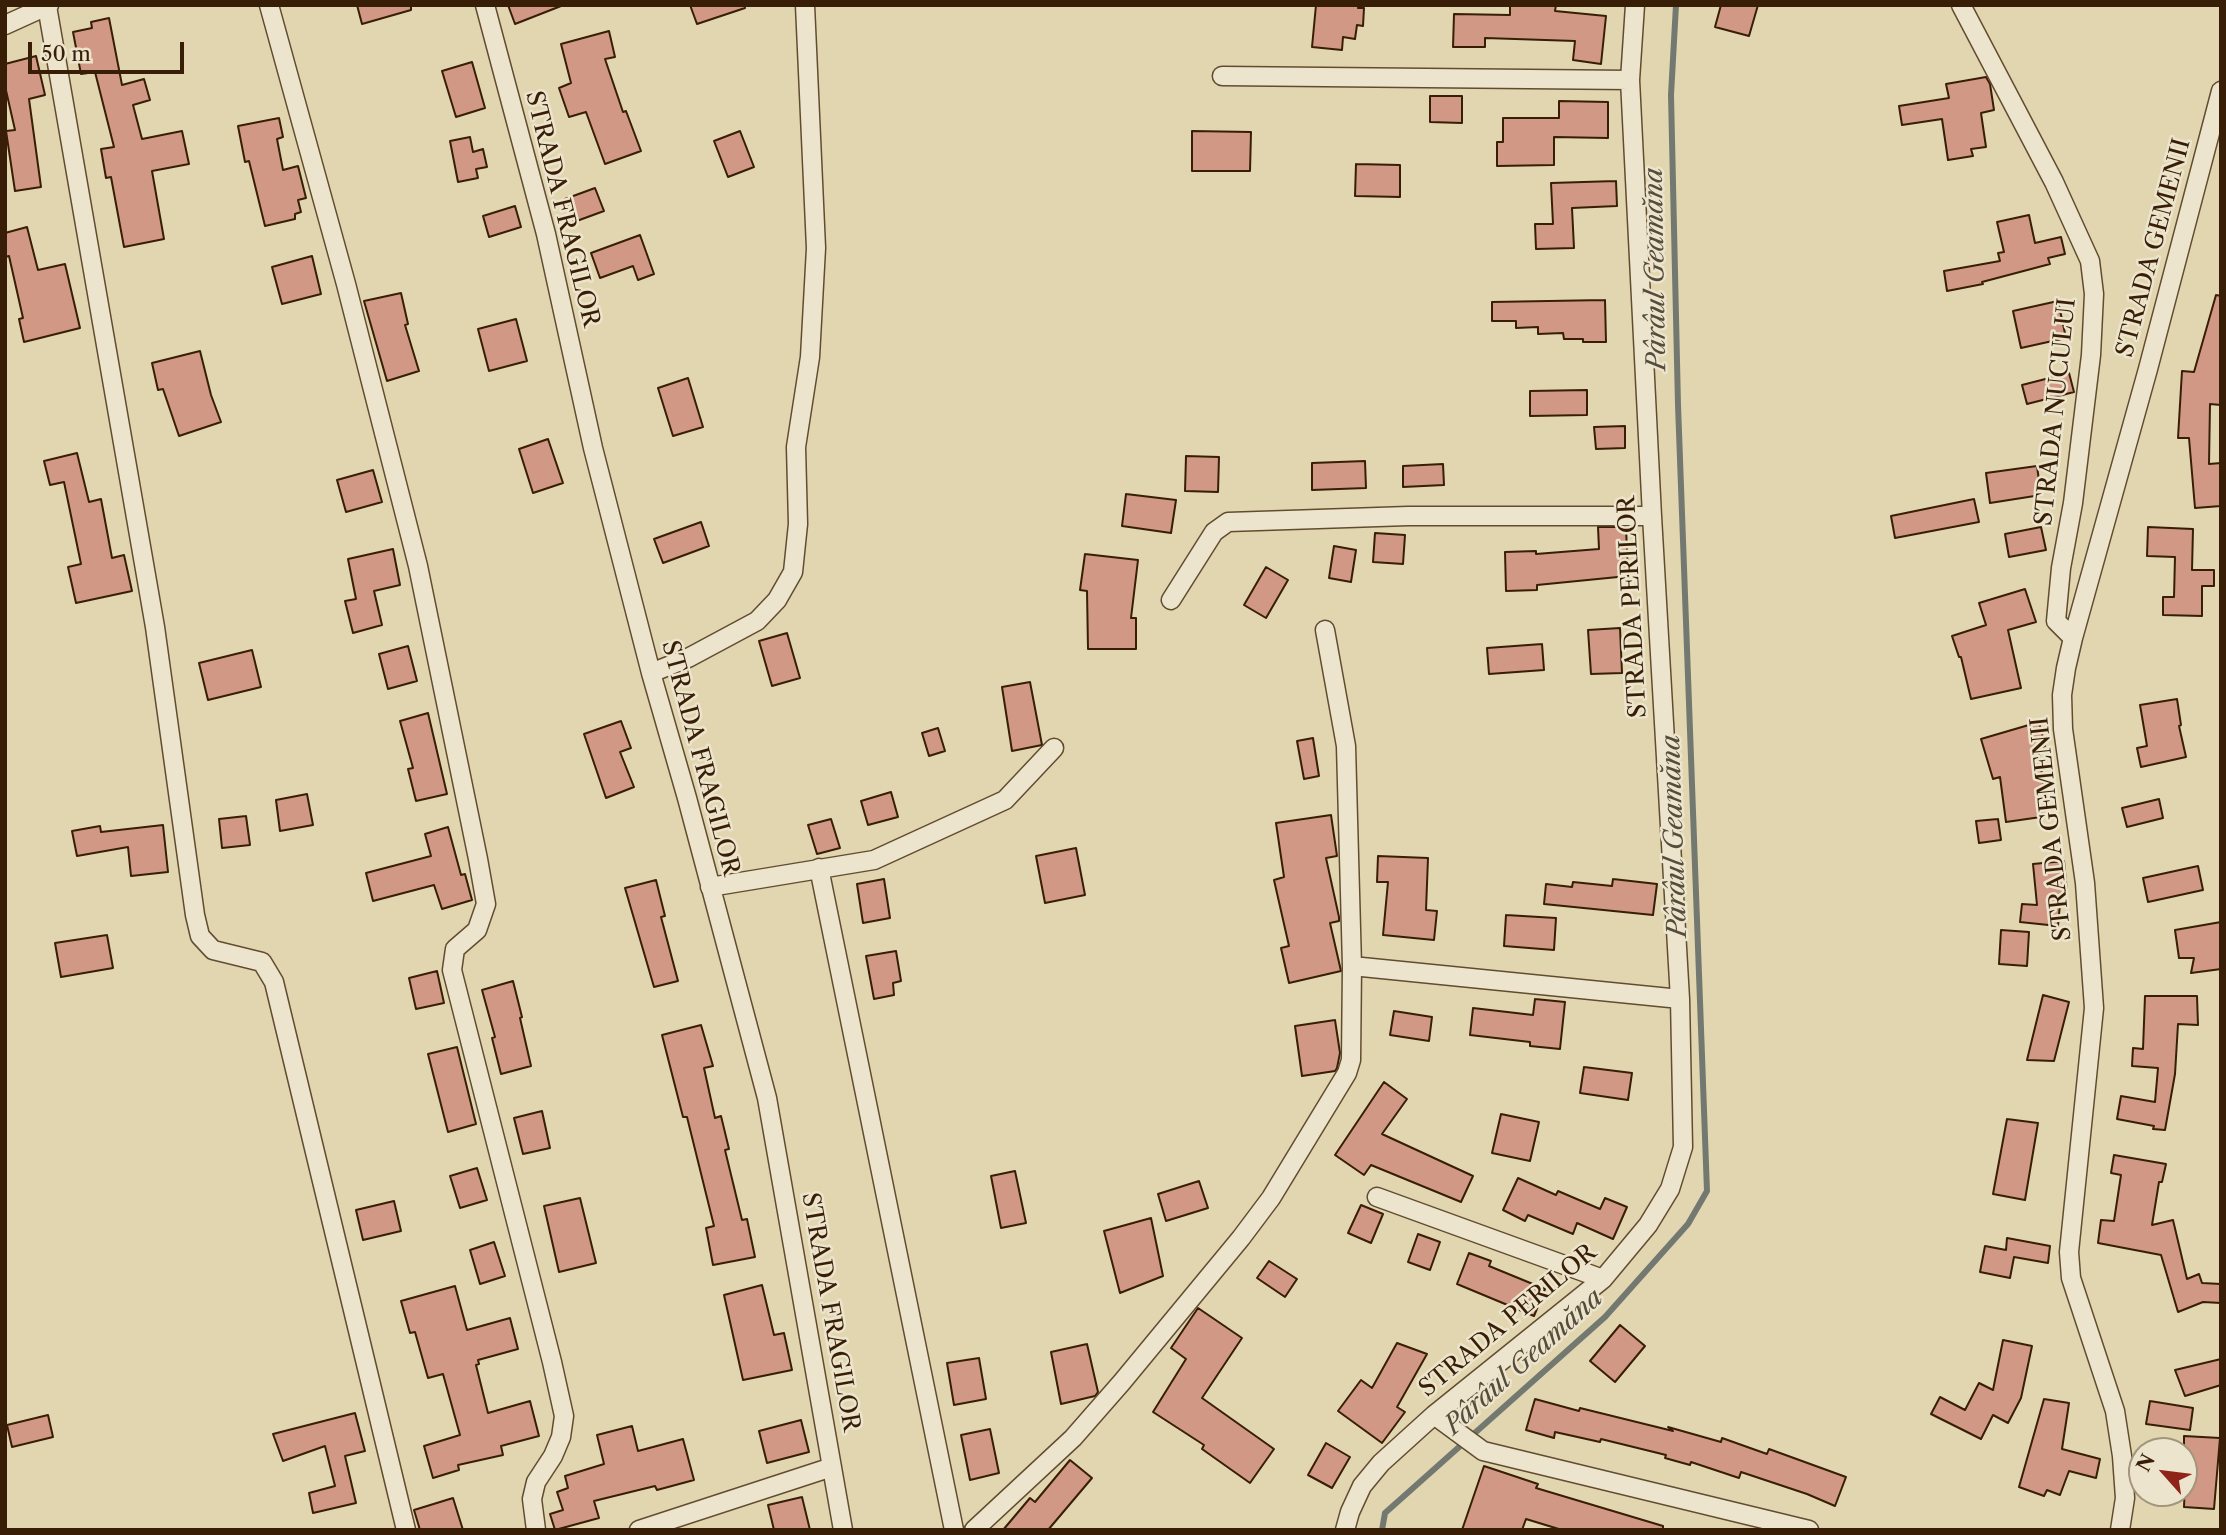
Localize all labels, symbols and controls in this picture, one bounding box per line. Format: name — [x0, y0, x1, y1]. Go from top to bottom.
scale bar — [32, 28, 187, 72]
text: 50 m — [41, 41, 91, 66]
street label: STRADA FRAGILOR — [519, 88, 605, 330]
street label: STRADA GEMENII — [2111, 136, 2197, 360]
water label: Pârâul Geamăna — [1639, 167, 1673, 371]
street label: STRADA NUCULUI — [2030, 297, 2082, 527]
street label: STRADA PERILOR — [1613, 495, 1653, 719]
street label: STRADA FRAGILOR — [655, 637, 745, 879]
street label: STRADA GEMENII — [2026, 716, 2078, 942]
water label: Pârâul Geamăna — [1656, 734, 1694, 938]
street label: STRADA FRAGILOR — [795, 1190, 865, 1434]
street label: STRADA PERILOR — [1414, 1239, 1602, 1403]
water label: Pârâul Geamăna — [1438, 1283, 1610, 1441]
north arrow — [2128, 1437, 2198, 1507]
text: N — [2132, 1450, 2160, 1476]

